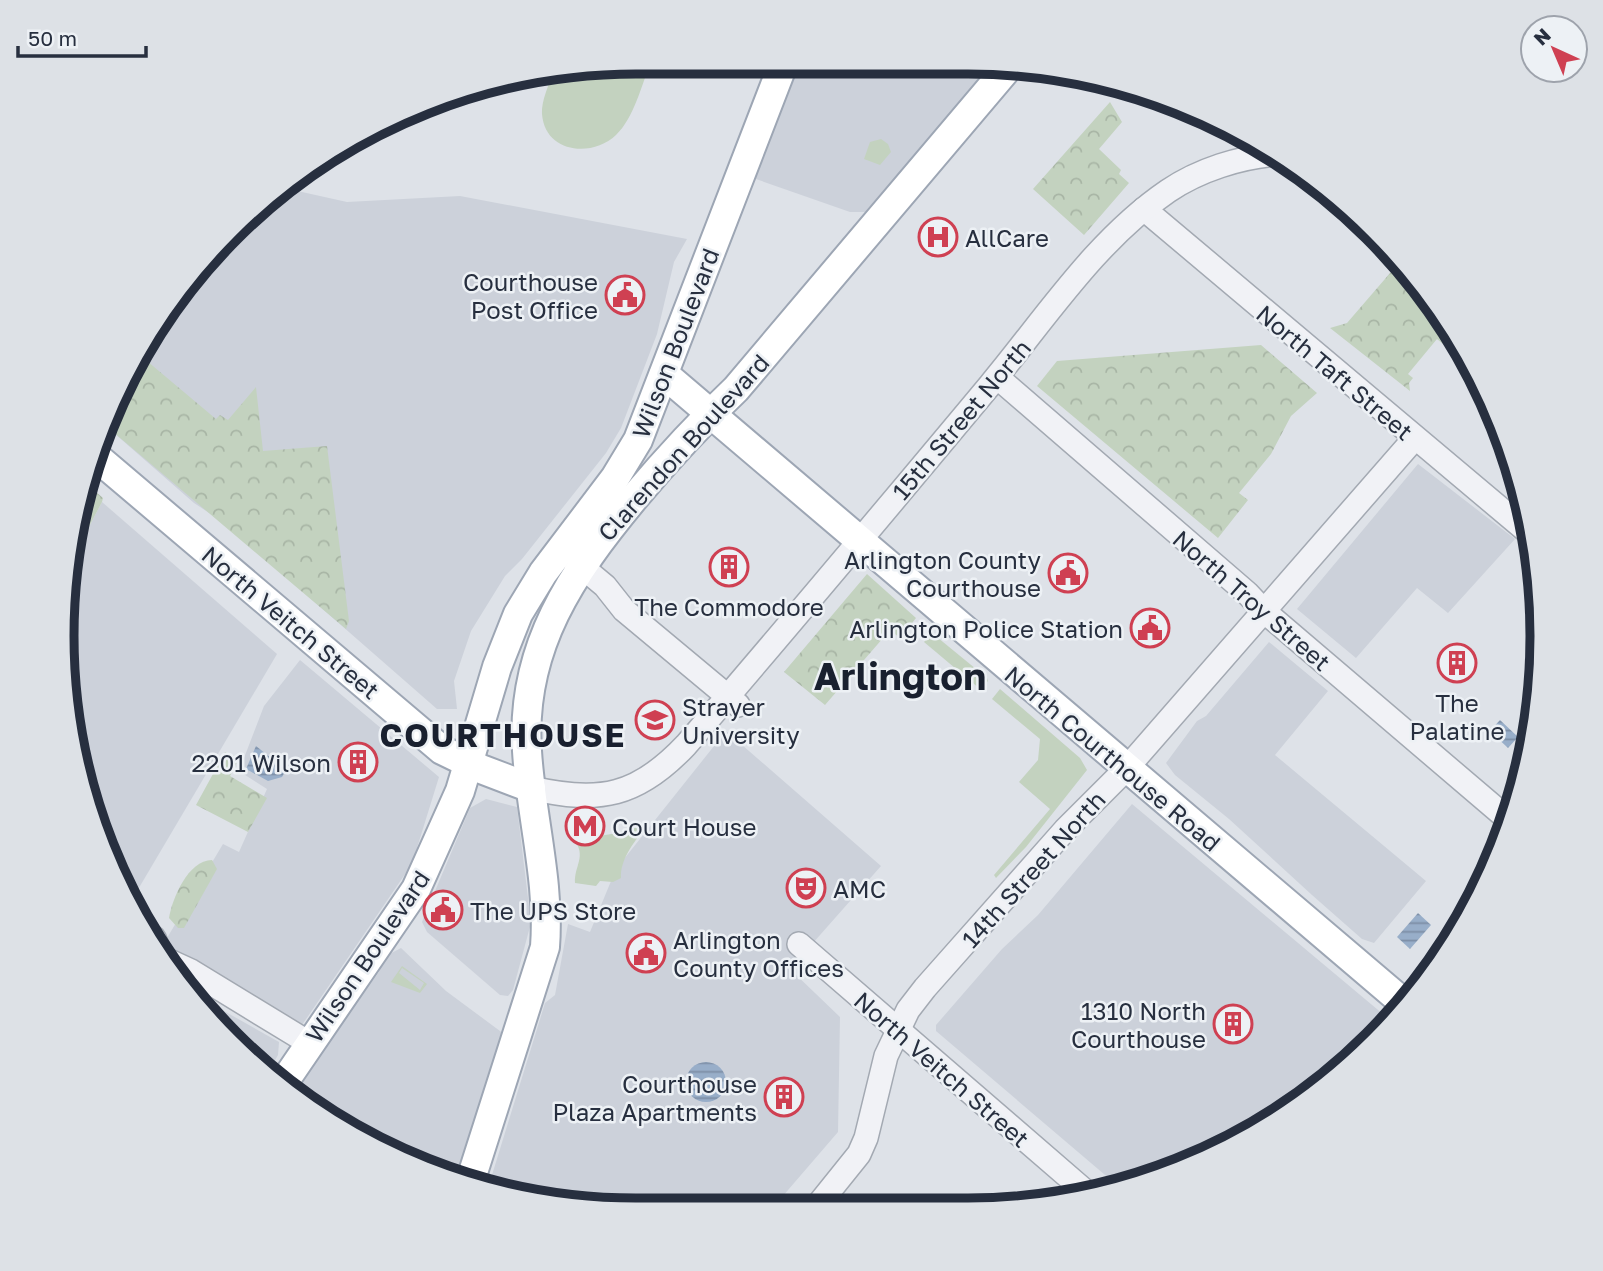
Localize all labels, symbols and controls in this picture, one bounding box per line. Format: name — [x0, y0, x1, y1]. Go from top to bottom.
scale bar — [18, 14, 145, 58]
north arrow — [1519, 14, 1589, 84]
text: N — [1529, 23, 1555, 50]
text: 50 m — [28, 25, 77, 51]
hospital icon: AllCare — [917, 216, 959, 258]
place label: AllCare — [965, 223, 1049, 252]
street label: Wilson Boulevard — [625, 244, 725, 442]
place label: Courthouse Post Office — [463, 267, 598, 324]
public building icon: Courthouse Post Office — [604, 274, 646, 316]
street label: North Taft Street — [1251, 298, 1419, 446]
street label: 15th Street North — [886, 333, 1036, 505]
street label: Clarendon Boulevard — [591, 348, 775, 546]
street label: North Troy Street — [1167, 524, 1337, 676]
street label: North Veitch Street — [197, 539, 385, 705]
place label: Arlington County Courthouse — [844, 545, 1041, 602]
building icon: The Commodore — [708, 546, 750, 588]
public building icon: Arlington County Courthouse — [1047, 552, 1089, 594]
place label: The Commodore — [634, 592, 824, 621]
public building icon: Arlington Police Station — [1129, 607, 1171, 649]
place label: Arlington Police Station — [849, 614, 1123, 643]
building icon: The Palatine — [1436, 642, 1478, 684]
district label: Arlington — [814, 653, 986, 699]
street label: North Courthouse Road — [999, 659, 1227, 857]
place label: The Palatine — [1410, 688, 1504, 745]
place label: Strayer University — [682, 692, 800, 749]
school or university icon: Strayer University — [634, 699, 676, 741]
district label: COURTHOUSE — [379, 716, 627, 754]
building icon: 2201 Wilson — [337, 741, 379, 783]
place label: 2201 Wilson — [192, 748, 331, 777]
street label: 14th Street North — [955, 785, 1111, 953]
metro station icon: Court House — [564, 805, 606, 847]
place label: Court House — [612, 812, 756, 841]
street label: Wilson Boulevard — [299, 865, 435, 1047]
theatre icon: AMC — [785, 867, 827, 909]
place label: AMC — [833, 874, 886, 903]
public building icon: The UPS Store — [422, 889, 464, 931]
place label: The UPS Store — [470, 896, 636, 925]
place label: Arlington County Offices — [673, 925, 844, 982]
public building icon: Arlington County Offices — [625, 932, 667, 974]
street label: North Veitch Street — [849, 985, 1035, 1153]
place label: 1310 North Courthouse — [1071, 996, 1206, 1053]
building icon: 1310 North Courthouse — [1212, 1003, 1254, 1045]
place label: Courthouse Plaza Apartments — [552, 1069, 757, 1126]
building icon: Courthouse Plaza Apartments — [763, 1076, 805, 1118]

